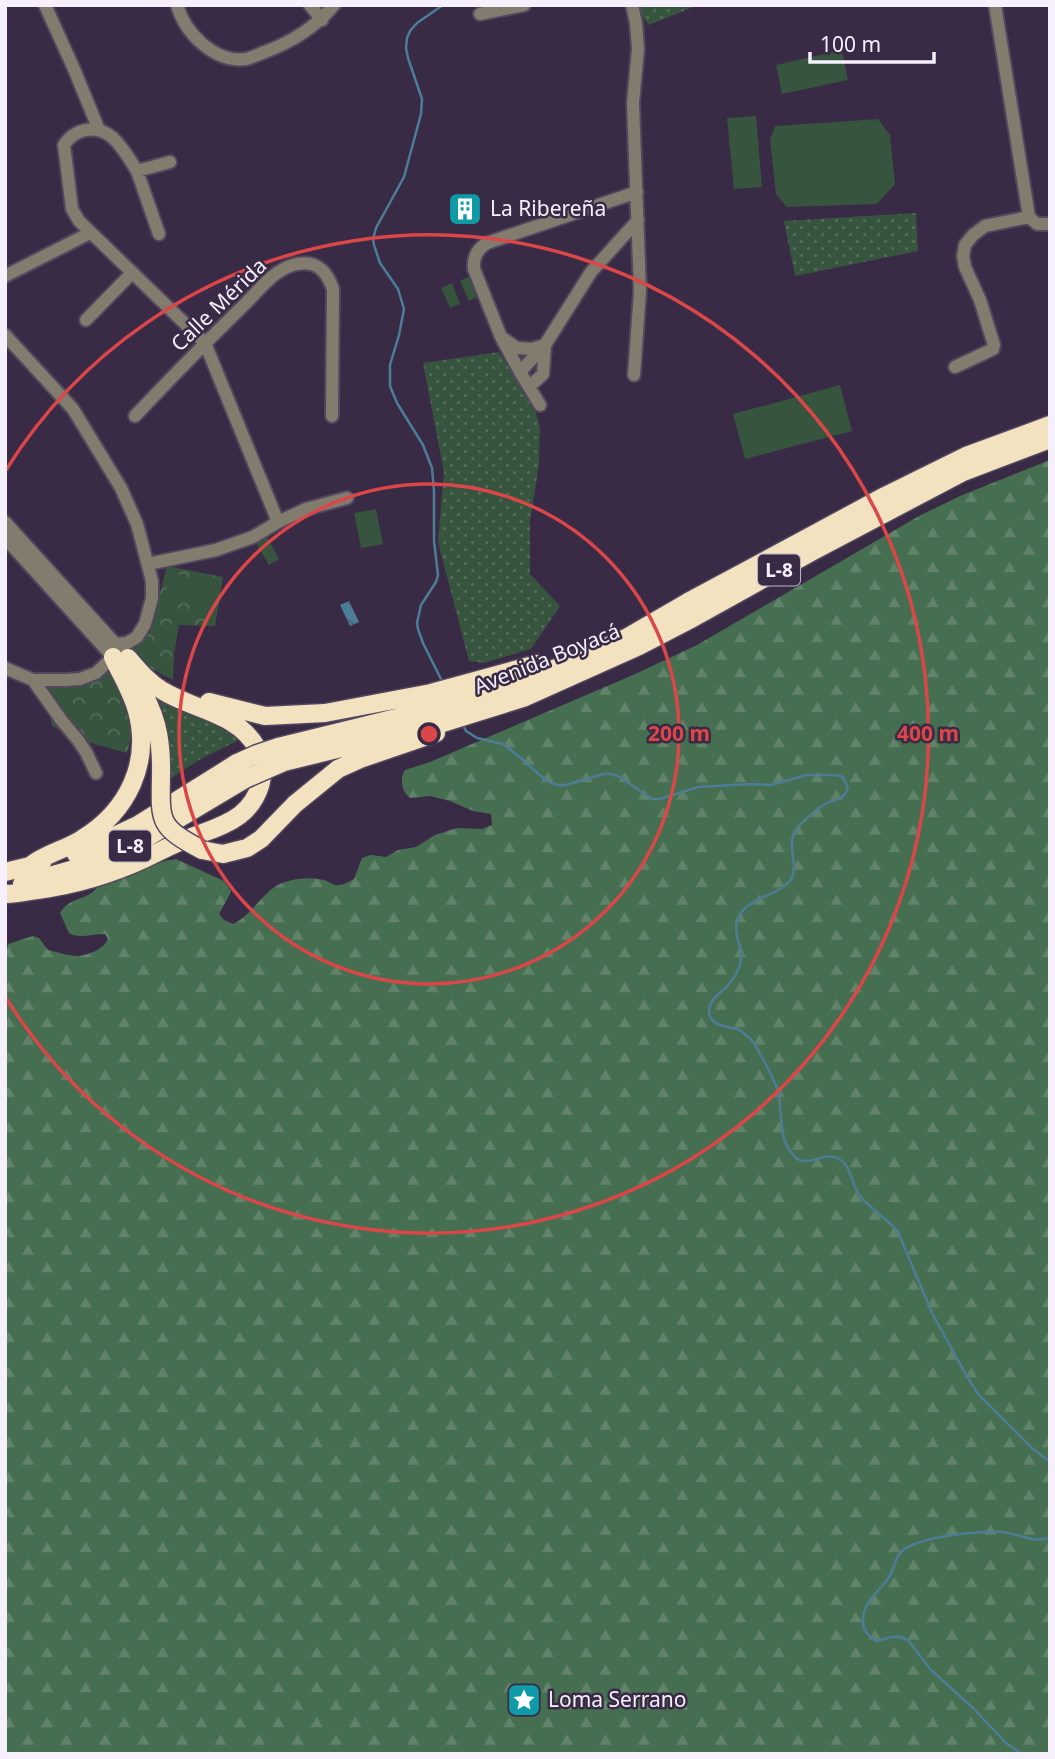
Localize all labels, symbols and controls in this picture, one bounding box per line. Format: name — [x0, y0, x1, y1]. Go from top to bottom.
scale bar — [810, 21, 934, 65]
text: 100 m — [820, 30, 881, 58]
building icon: La Ribereña — [446, 190, 484, 228]
place label: La Ribereña — [490, 194, 606, 222]
street label: Calle Mérida — [164, 252, 272, 357]
road number: L-8 — [758, 554, 800, 586]
street label: Avenida Boyacá — [470, 616, 624, 700]
text: 200 m — [648, 719, 710, 747]
text: 400 m — [897, 719, 959, 747]
centre of rings — [417, 722, 441, 746]
road number: L-8 — [109, 831, 151, 862]
place icon: Loma Serrano — [505, 1681, 543, 1719]
place label: Loma Serrano — [548, 1685, 686, 1713]

